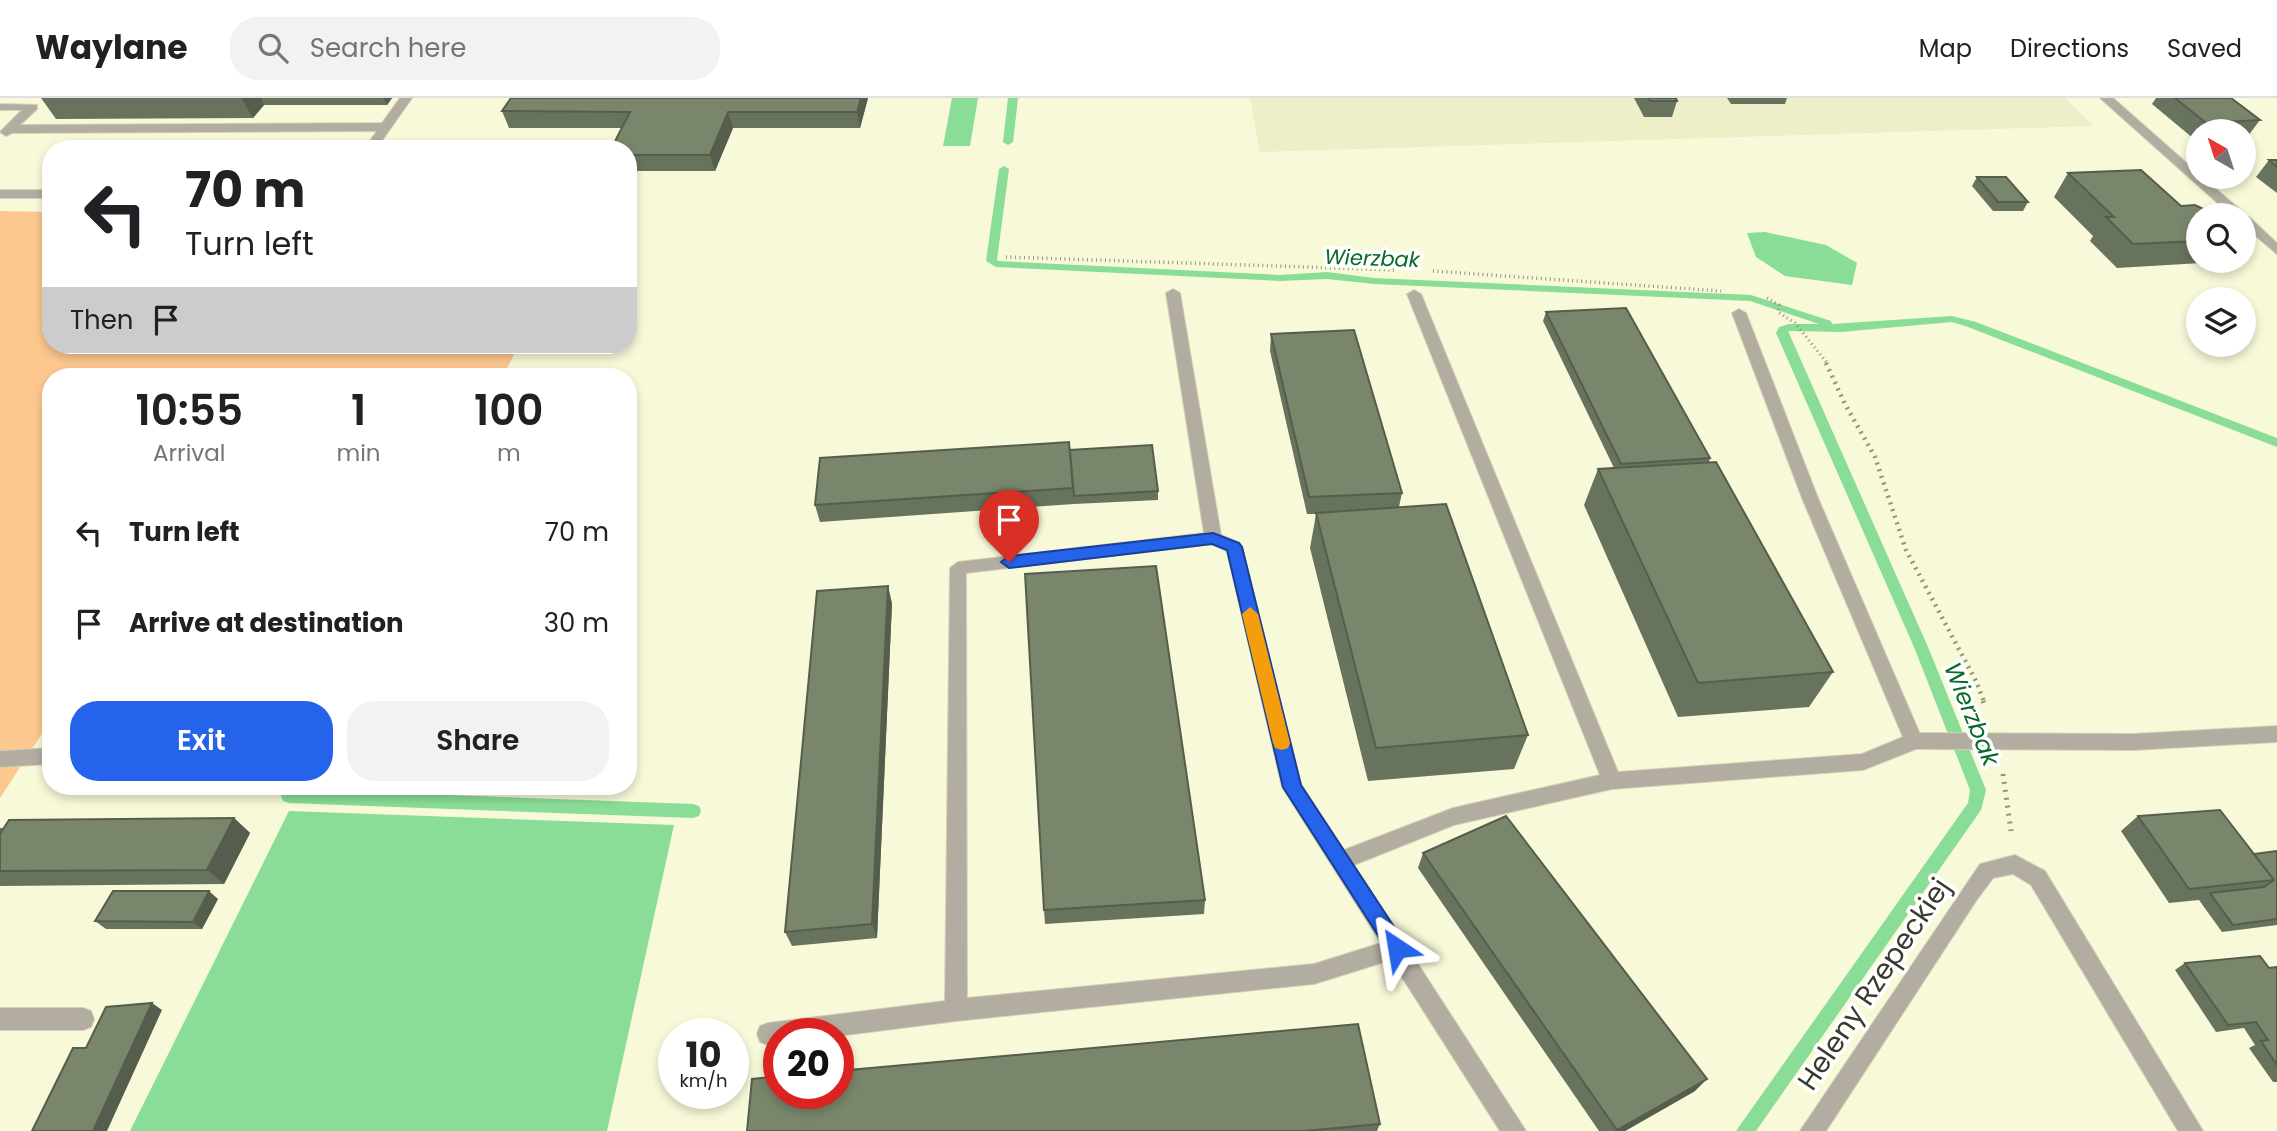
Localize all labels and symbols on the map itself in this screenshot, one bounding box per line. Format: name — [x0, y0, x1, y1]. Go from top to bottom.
north arrow — [2186, 119, 2256, 189]
water label: Wierzbak — [1324, 242, 1421, 274]
pin — [979, 490, 1039, 562]
water label: Wierzbak — [1936, 657, 2008, 772]
street label: Heleny Rzepeckiej — [1788, 870, 1960, 1098]
position arrow — [1360, 911, 1434, 985]
speed limit sign: 20 — [763, 1018, 854, 1109]

